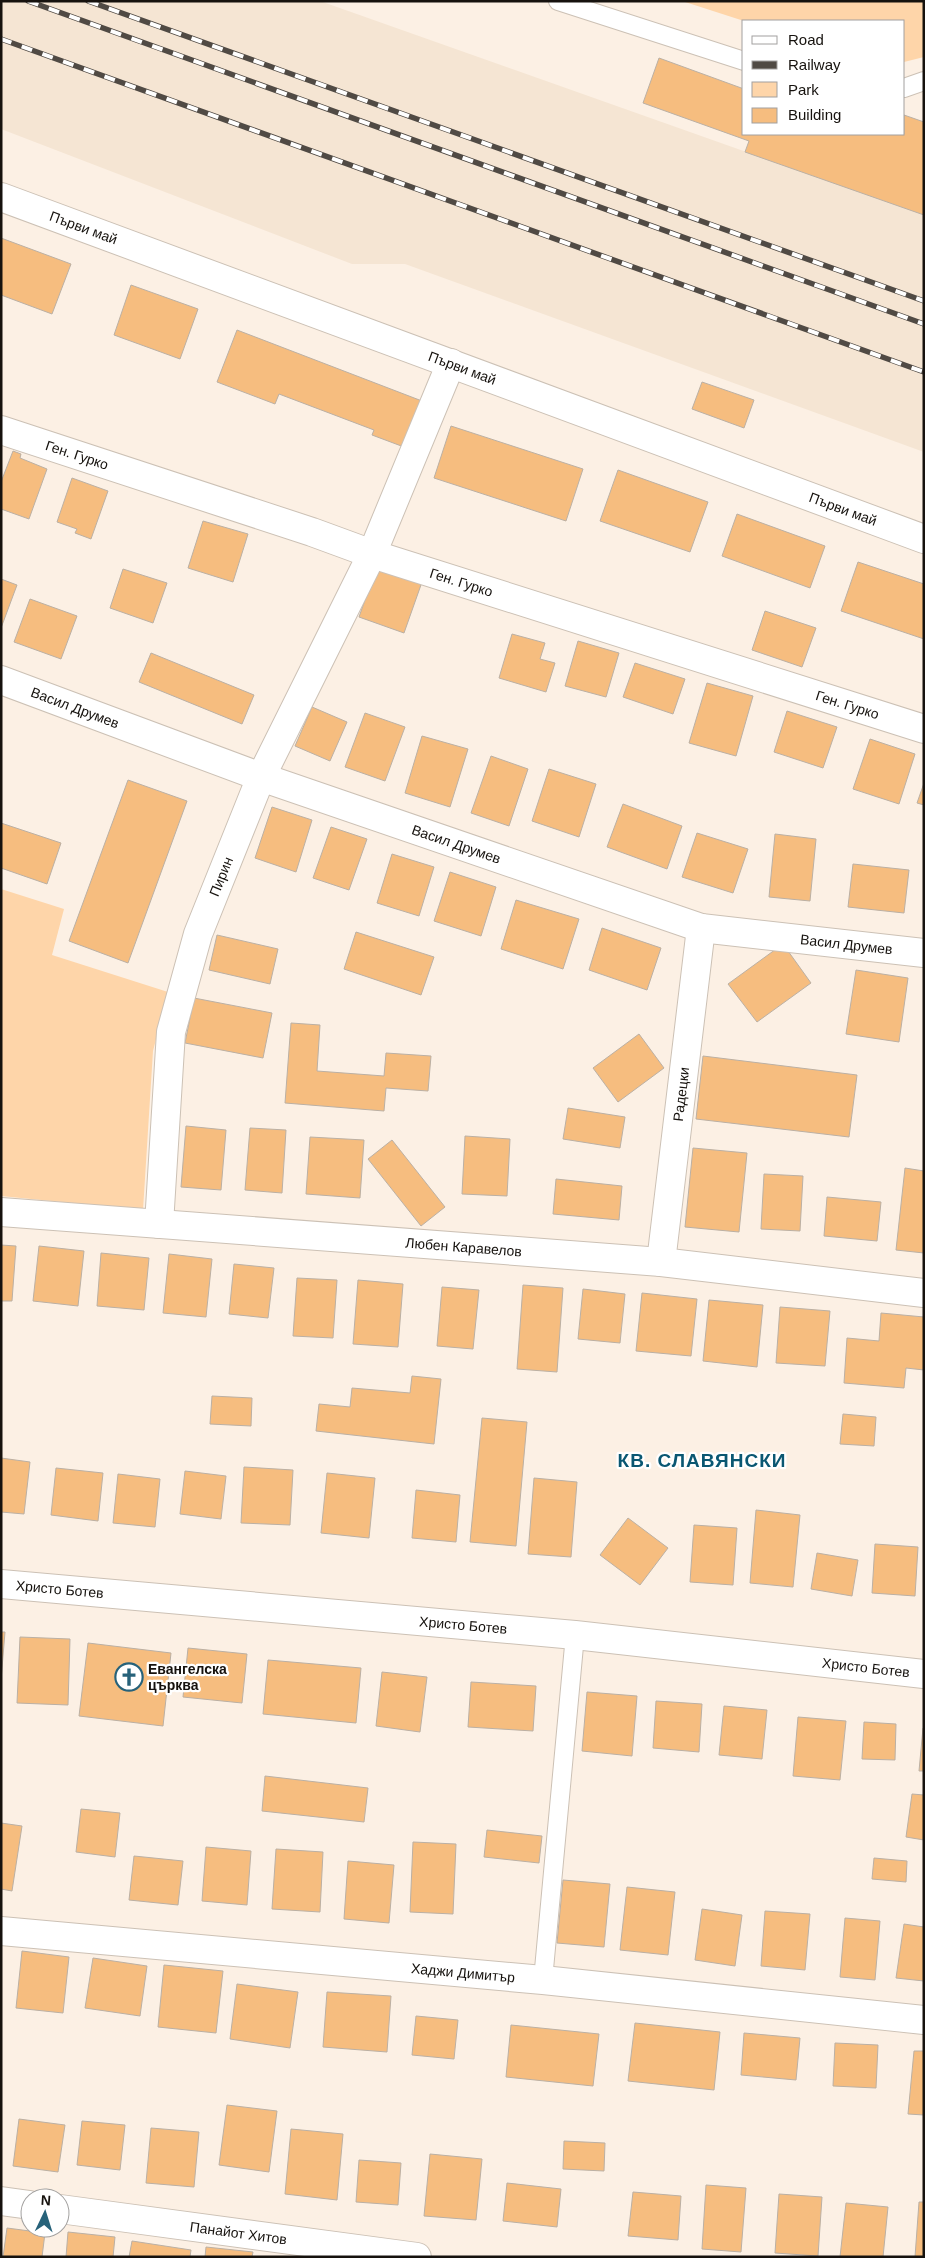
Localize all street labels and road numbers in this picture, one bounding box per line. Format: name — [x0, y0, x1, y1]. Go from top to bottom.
street label: Първи май — [47, 208, 120, 247]
street label: Първи май — [426, 348, 498, 388]
street label: Ген. Гурко — [43, 437, 111, 473]
street label: Първи май — [807, 489, 879, 529]
street label: Ген. Гурко — [428, 565, 495, 600]
street label: Васил Друмев — [29, 684, 121, 731]
street label: Ген. Гурко — [814, 687, 881, 722]
street label: Васил Друмев — [410, 821, 503, 867]
street label: Пирин — [206, 854, 236, 899]
street label: Васил Друмев — [799, 931, 893, 957]
street label: Радецки — [670, 1066, 692, 1122]
street label: Любен Каравелов — [405, 1235, 522, 1259]
street label: Христо Ботев — [15, 1577, 104, 1601]
street label: Христо Ботев — [419, 1613, 508, 1637]
street label: Христо Ботев — [821, 1655, 911, 1680]
street label: Хаджи Димитър — [411, 1960, 516, 1985]
street label: Панайот Хитов — [189, 2219, 288, 2247]

